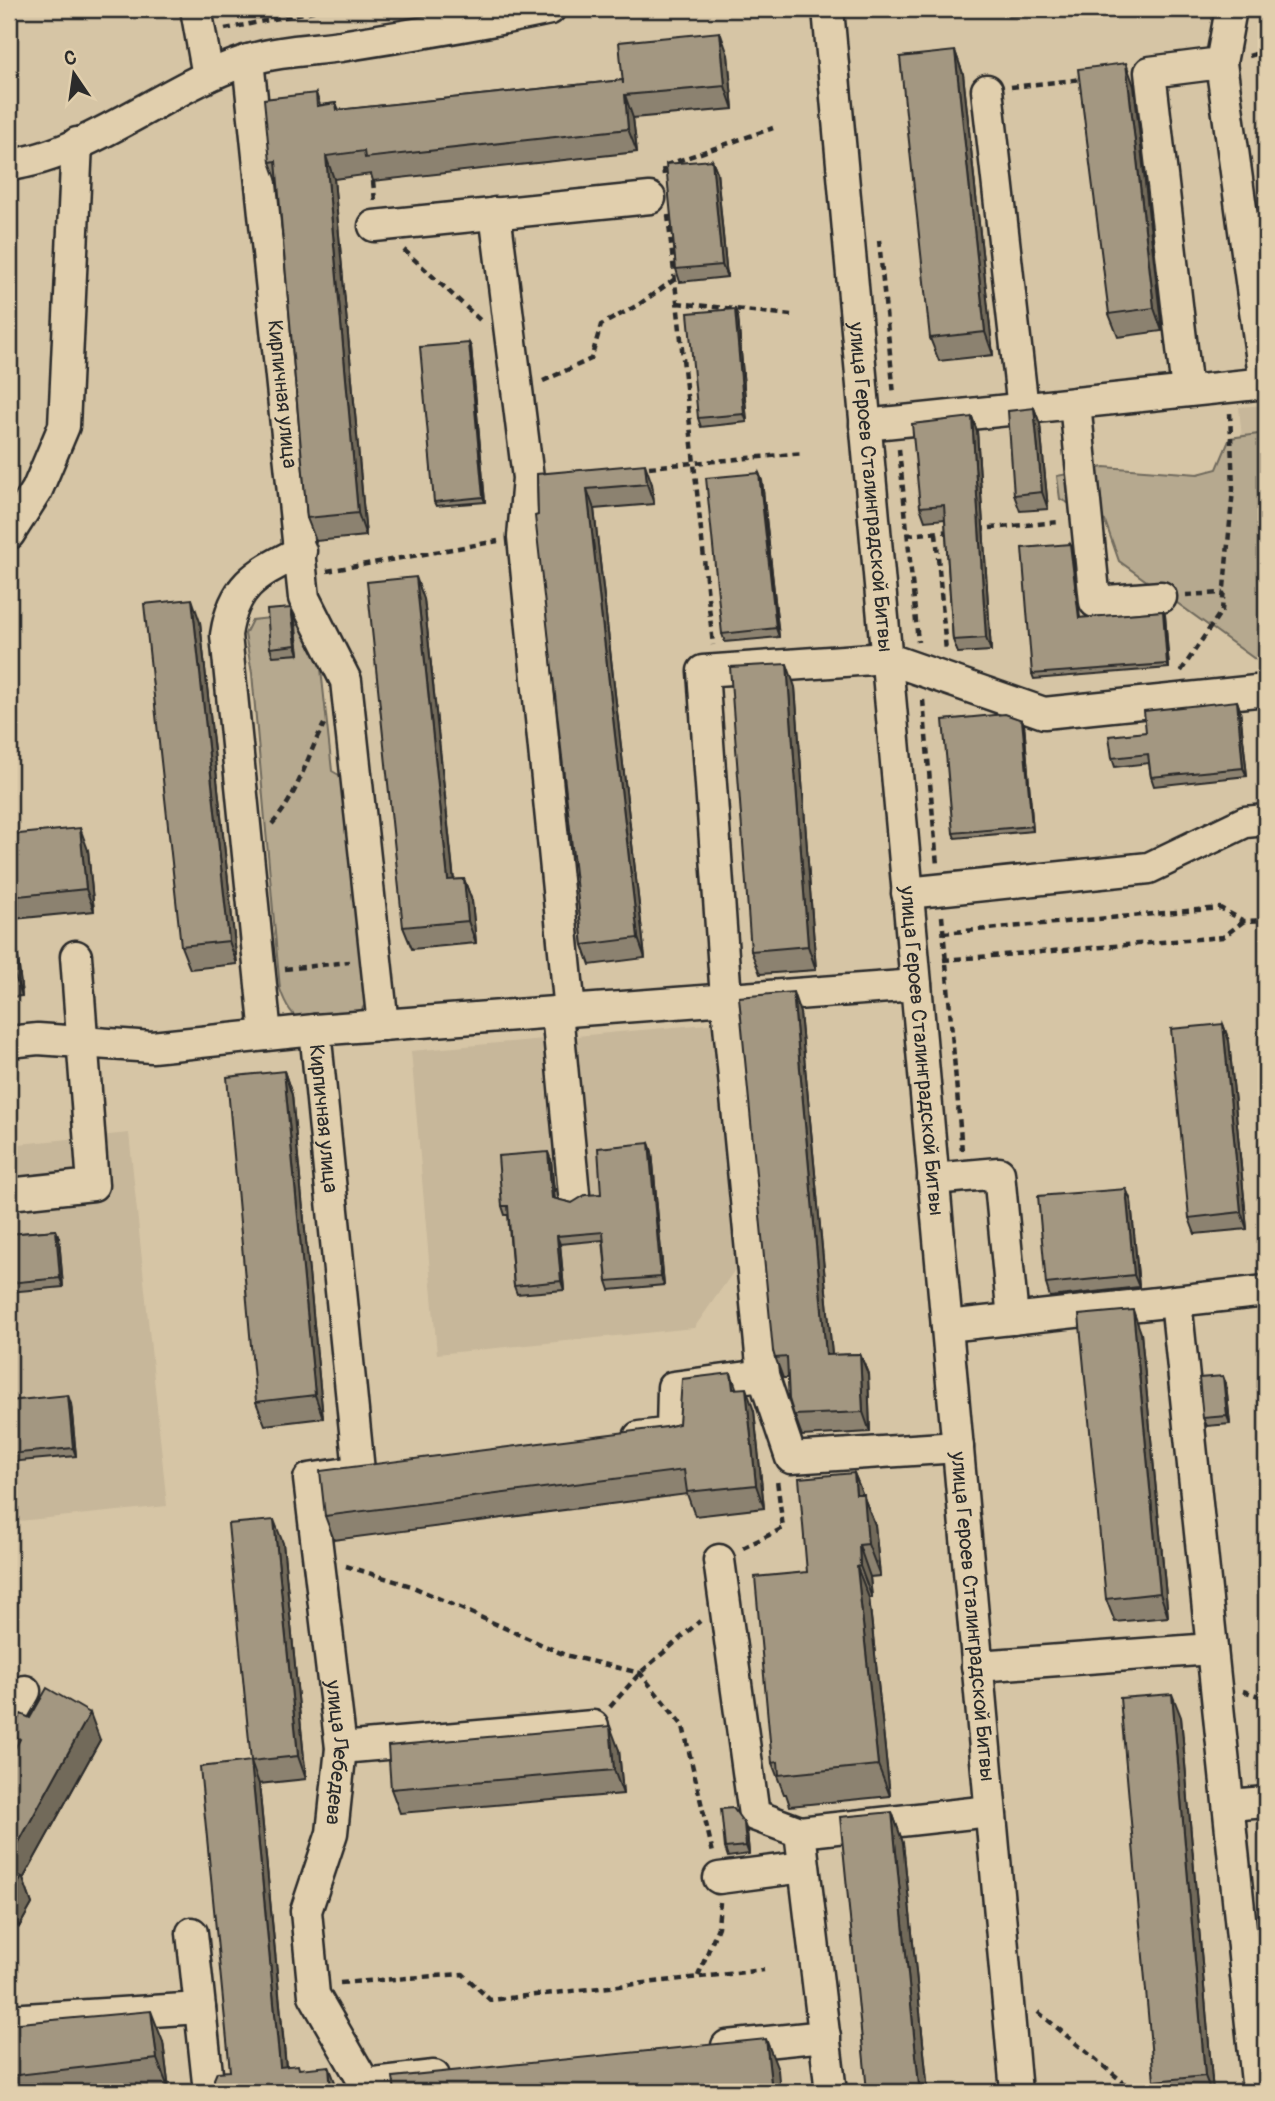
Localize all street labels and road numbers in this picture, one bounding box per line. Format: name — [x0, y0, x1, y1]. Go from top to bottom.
street label: Кирпичная улица — [261, 319, 303, 470]
street label: улица Героев Сталинградской Битвы — [842, 320, 899, 653]
street label: улица Героев Сталинградской Битвы — [893, 884, 950, 1217]
street label: Кирпичная улица — [303, 1043, 344, 1194]
street label: улица Героев Сталинградской Битвы — [944, 1449, 1001, 1783]
street label: улица Лебедева — [319, 1678, 354, 1826]

